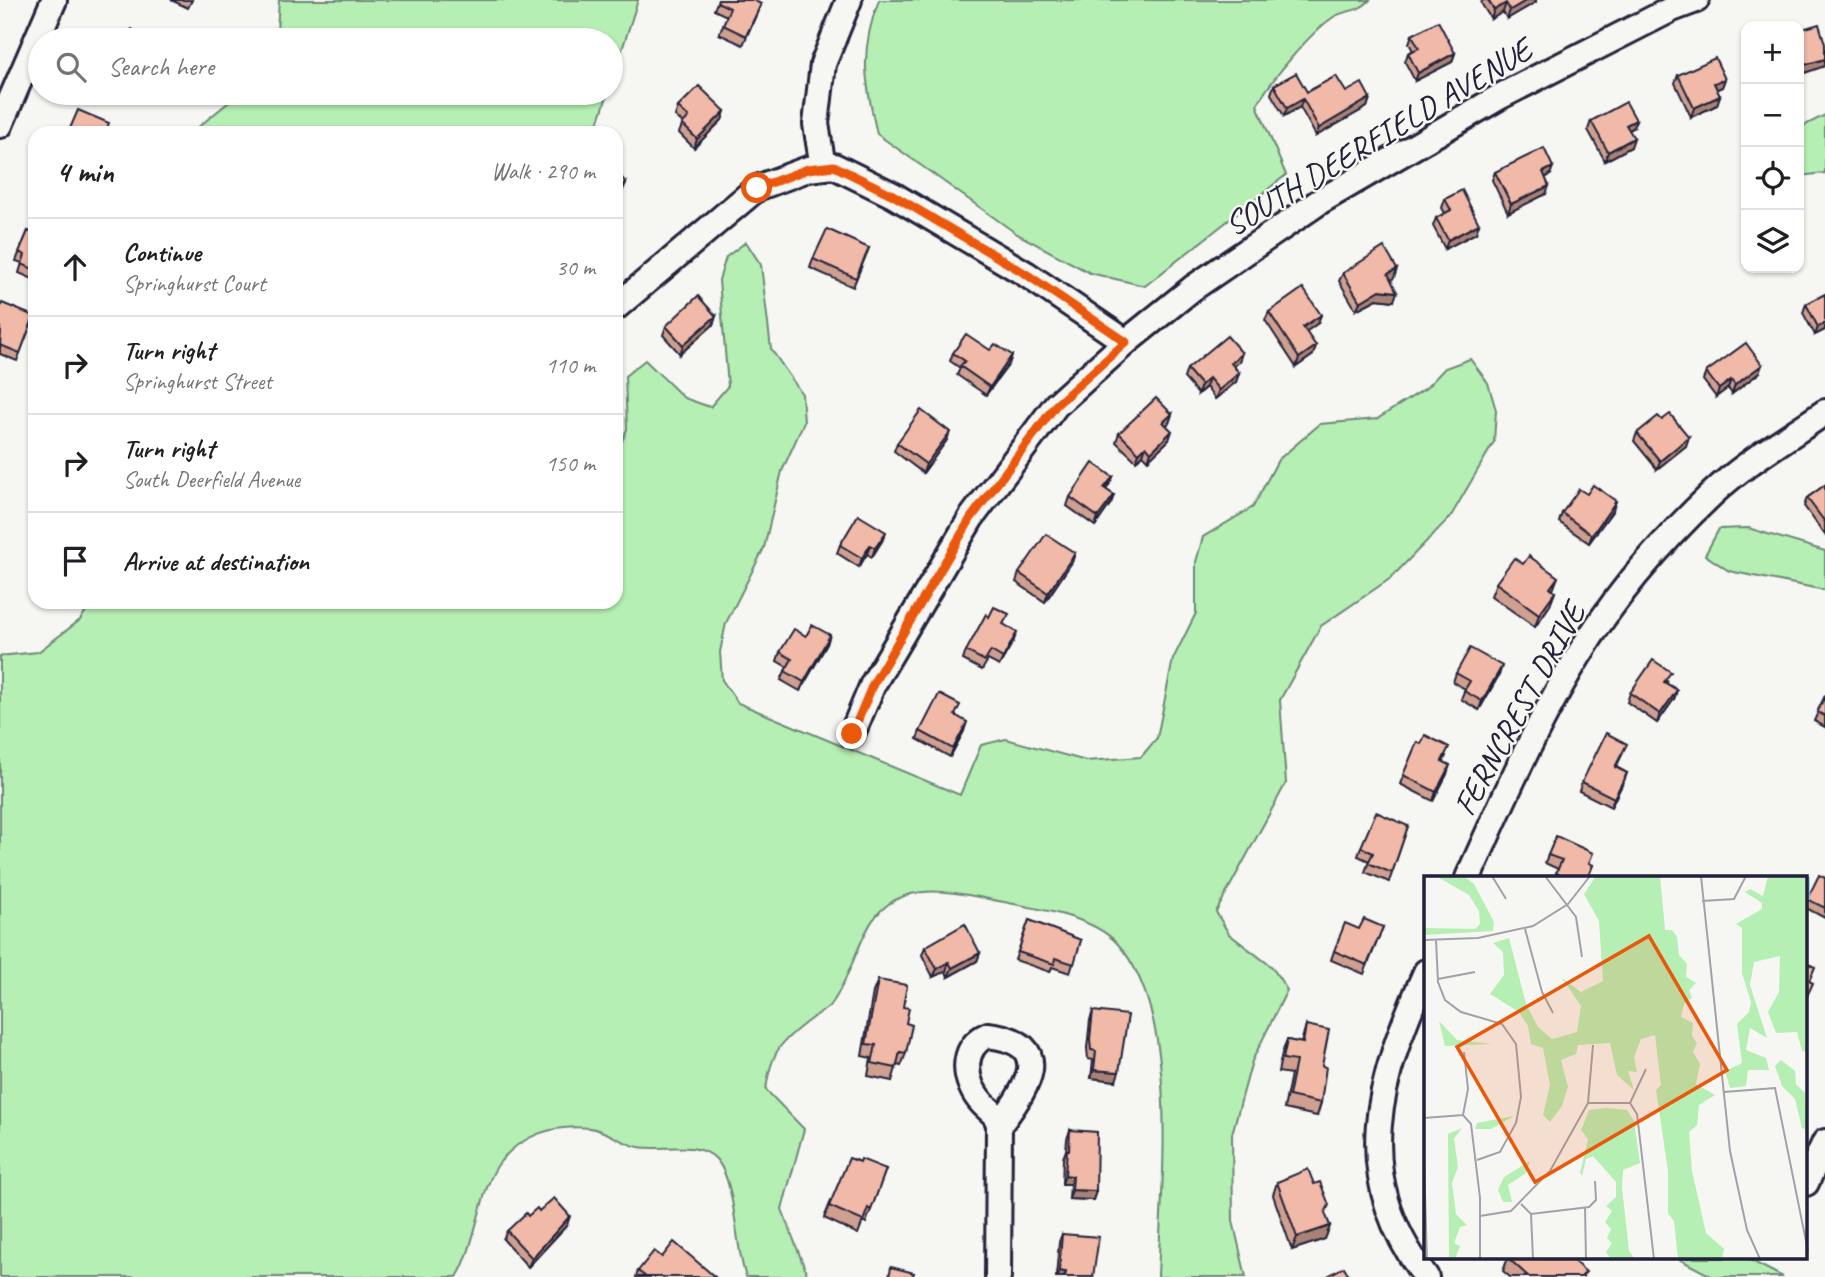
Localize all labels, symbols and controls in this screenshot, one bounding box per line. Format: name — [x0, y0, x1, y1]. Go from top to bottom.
map controls — [1741, 21, 1804, 273]
button: + — [1741, 21, 1804, 84]
street label: SOUTH DEERFIELD AVENUE — [1217, 26, 1543, 245]
search box — [28, 28, 623, 105]
icon: search — [52, 48, 90, 86]
text: Search here — [108, 50, 214, 83]
button: − — [1741, 84, 1804, 147]
button: locate — [1741, 147, 1804, 210]
text: 4 min — [56, 153, 113, 191]
text: Walk · 290 m — [491, 157, 595, 186]
route start — [741, 172, 772, 203]
button: layers — [1741, 210, 1804, 273]
text: Continue — [123, 236, 201, 269]
icon: ahead — [56, 248, 94, 286]
text: 30 m — [556, 253, 595, 282]
text: Springhurst Court — [123, 269, 266, 298]
text: Turn right — [123, 334, 214, 367]
icon: right — [56, 346, 94, 384]
text: 110 m — [546, 351, 595, 380]
text: Springhurst Street — [123, 367, 272, 396]
text: Turn right — [123, 432, 214, 465]
icon: right — [56, 444, 94, 482]
text: 150 m — [546, 449, 595, 478]
text: South Deerfield Avenue — [123, 465, 300, 494]
icon: arrive — [56, 542, 94, 580]
text: Arrive at destination — [123, 545, 309, 578]
street label: FERNCREST DRIVE — [1443, 591, 1597, 823]
route end — [836, 718, 867, 749]
inset map — [1424, 876, 1808, 1260]

